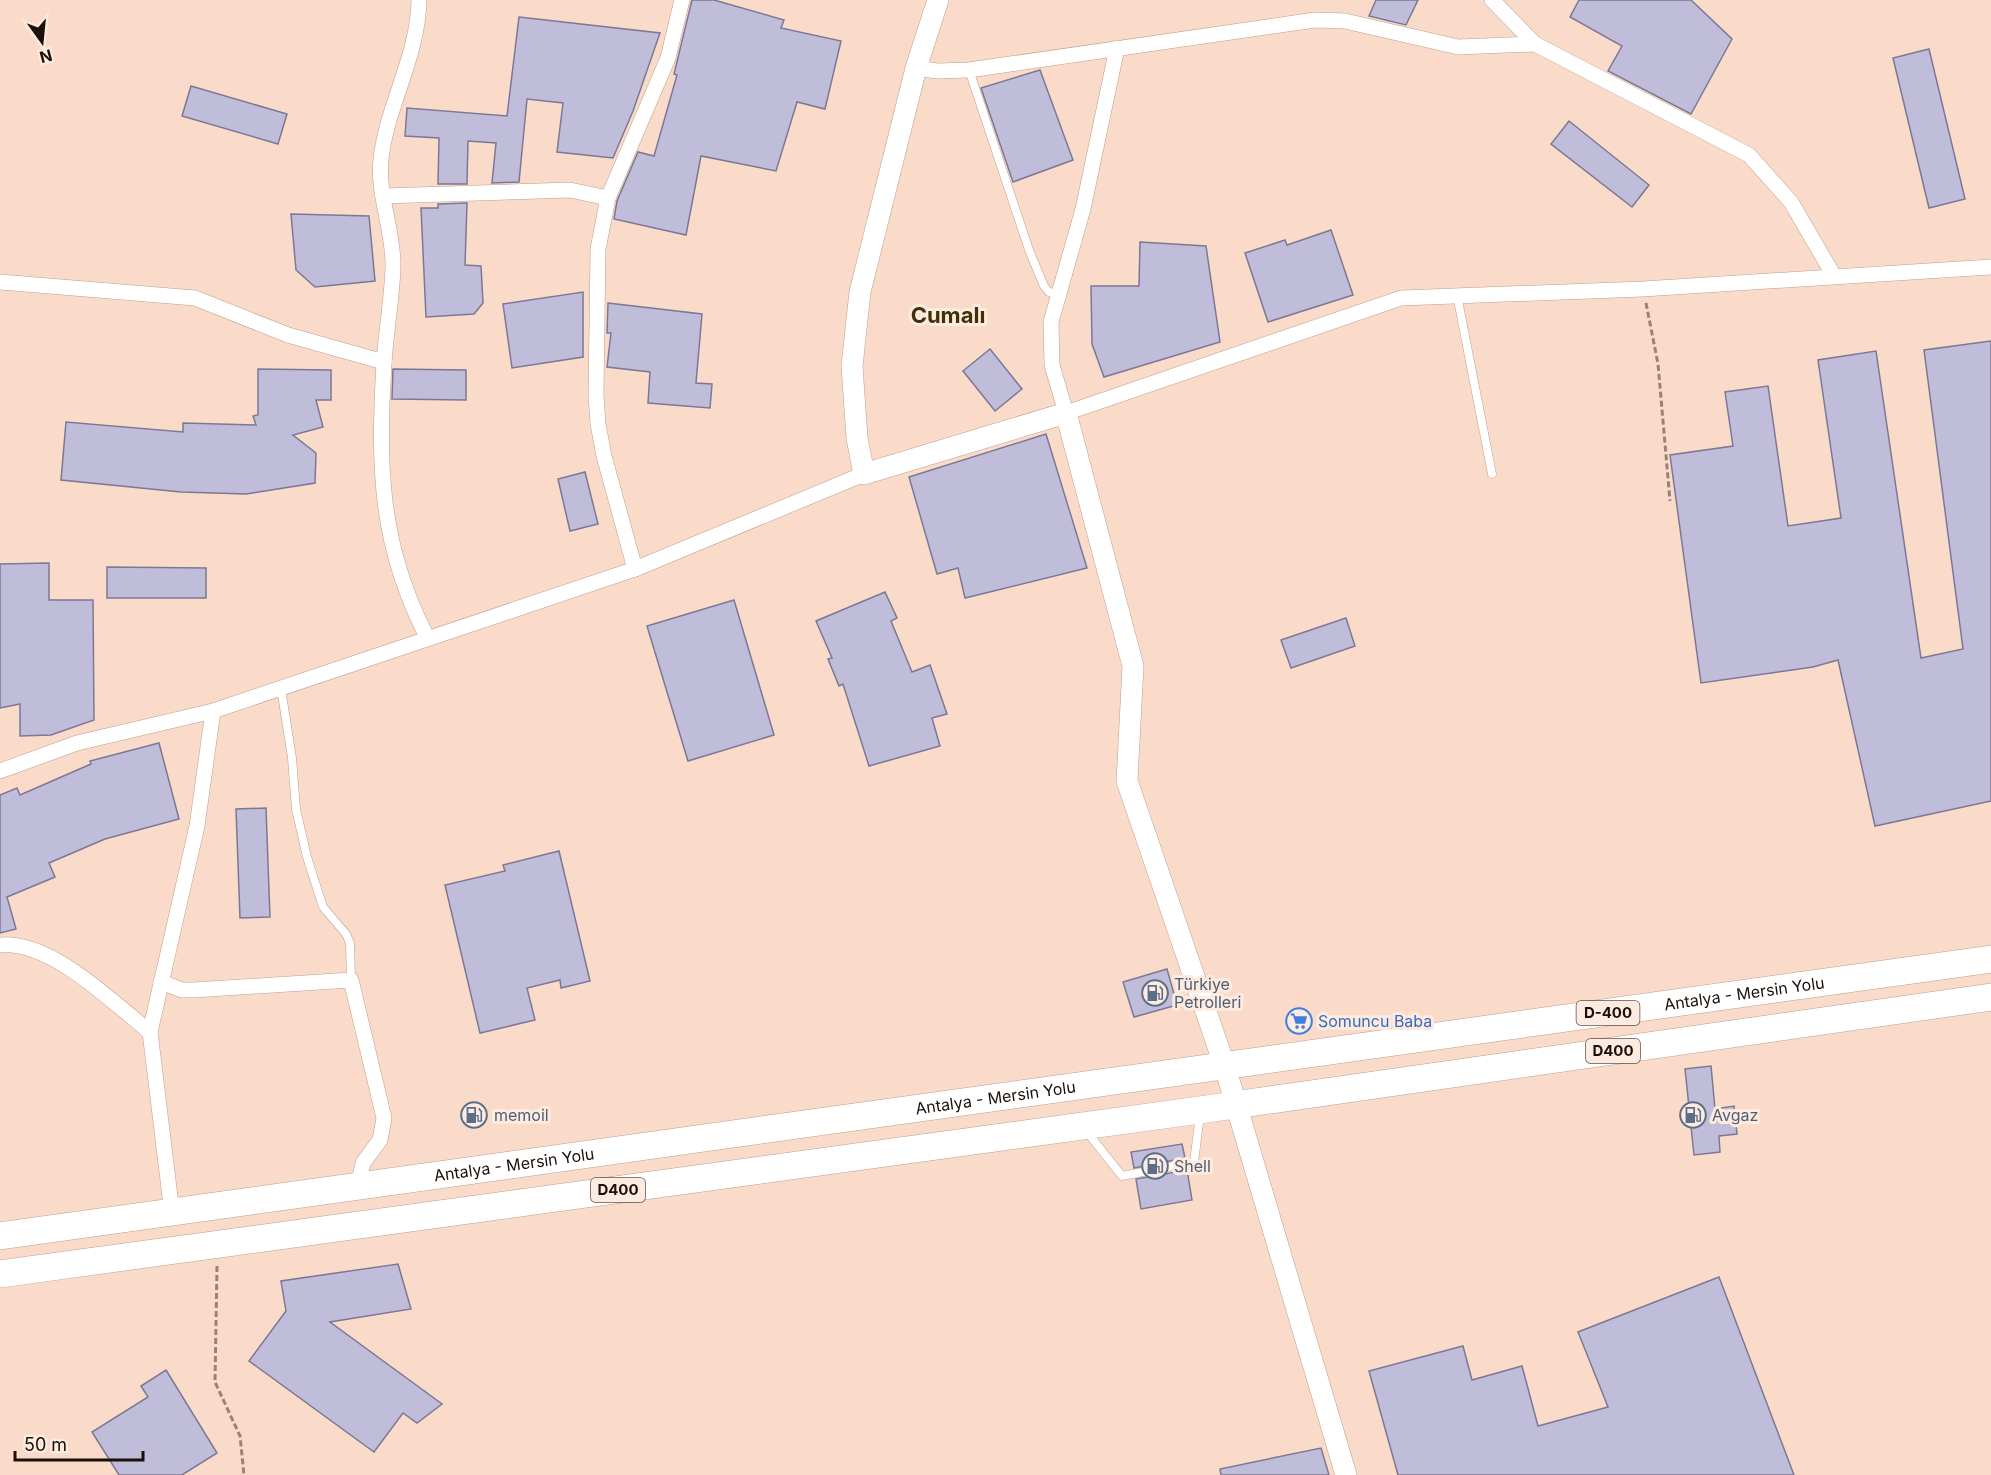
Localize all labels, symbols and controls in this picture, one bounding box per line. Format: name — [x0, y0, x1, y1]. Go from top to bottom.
north arrow — [12, 12, 72, 72]
text: N — [37, 45, 54, 68]
district label: Cumalı — [911, 302, 985, 328]
street label: Antalya - Mersin Yolu — [1663, 972, 1826, 1014]
place label: Türkiye Petrolleri — [1174, 974, 1241, 1012]
fuel station icon: Türkiye Petrolleri — [1140, 978, 1170, 1008]
road number: D-400 — [1576, 1001, 1640, 1025]
supermarket icon: Somuncu Baba — [1284, 1006, 1314, 1036]
place label: Somuncu Baba — [1318, 1011, 1432, 1031]
road number: D400 — [1586, 1039, 1640, 1063]
street label: Antalya - Mersin Yolu — [914, 1076, 1077, 1119]
fuel station icon: memoil — [459, 1100, 489, 1130]
fuel station icon: Avgaz — [1678, 1100, 1708, 1130]
place label: memoil — [494, 1105, 549, 1125]
place label: Avgaz — [1712, 1105, 1758, 1125]
street label: Antalya - Mersin Yolu — [433, 1143, 595, 1186]
fuel station icon: Shell — [1140, 1151, 1170, 1181]
place label: Shell — [1174, 1156, 1211, 1176]
road number: D400 — [591, 1178, 645, 1202]
scale bar — [15, 1424, 142, 1462]
text: 50 m — [24, 1434, 67, 1455]

